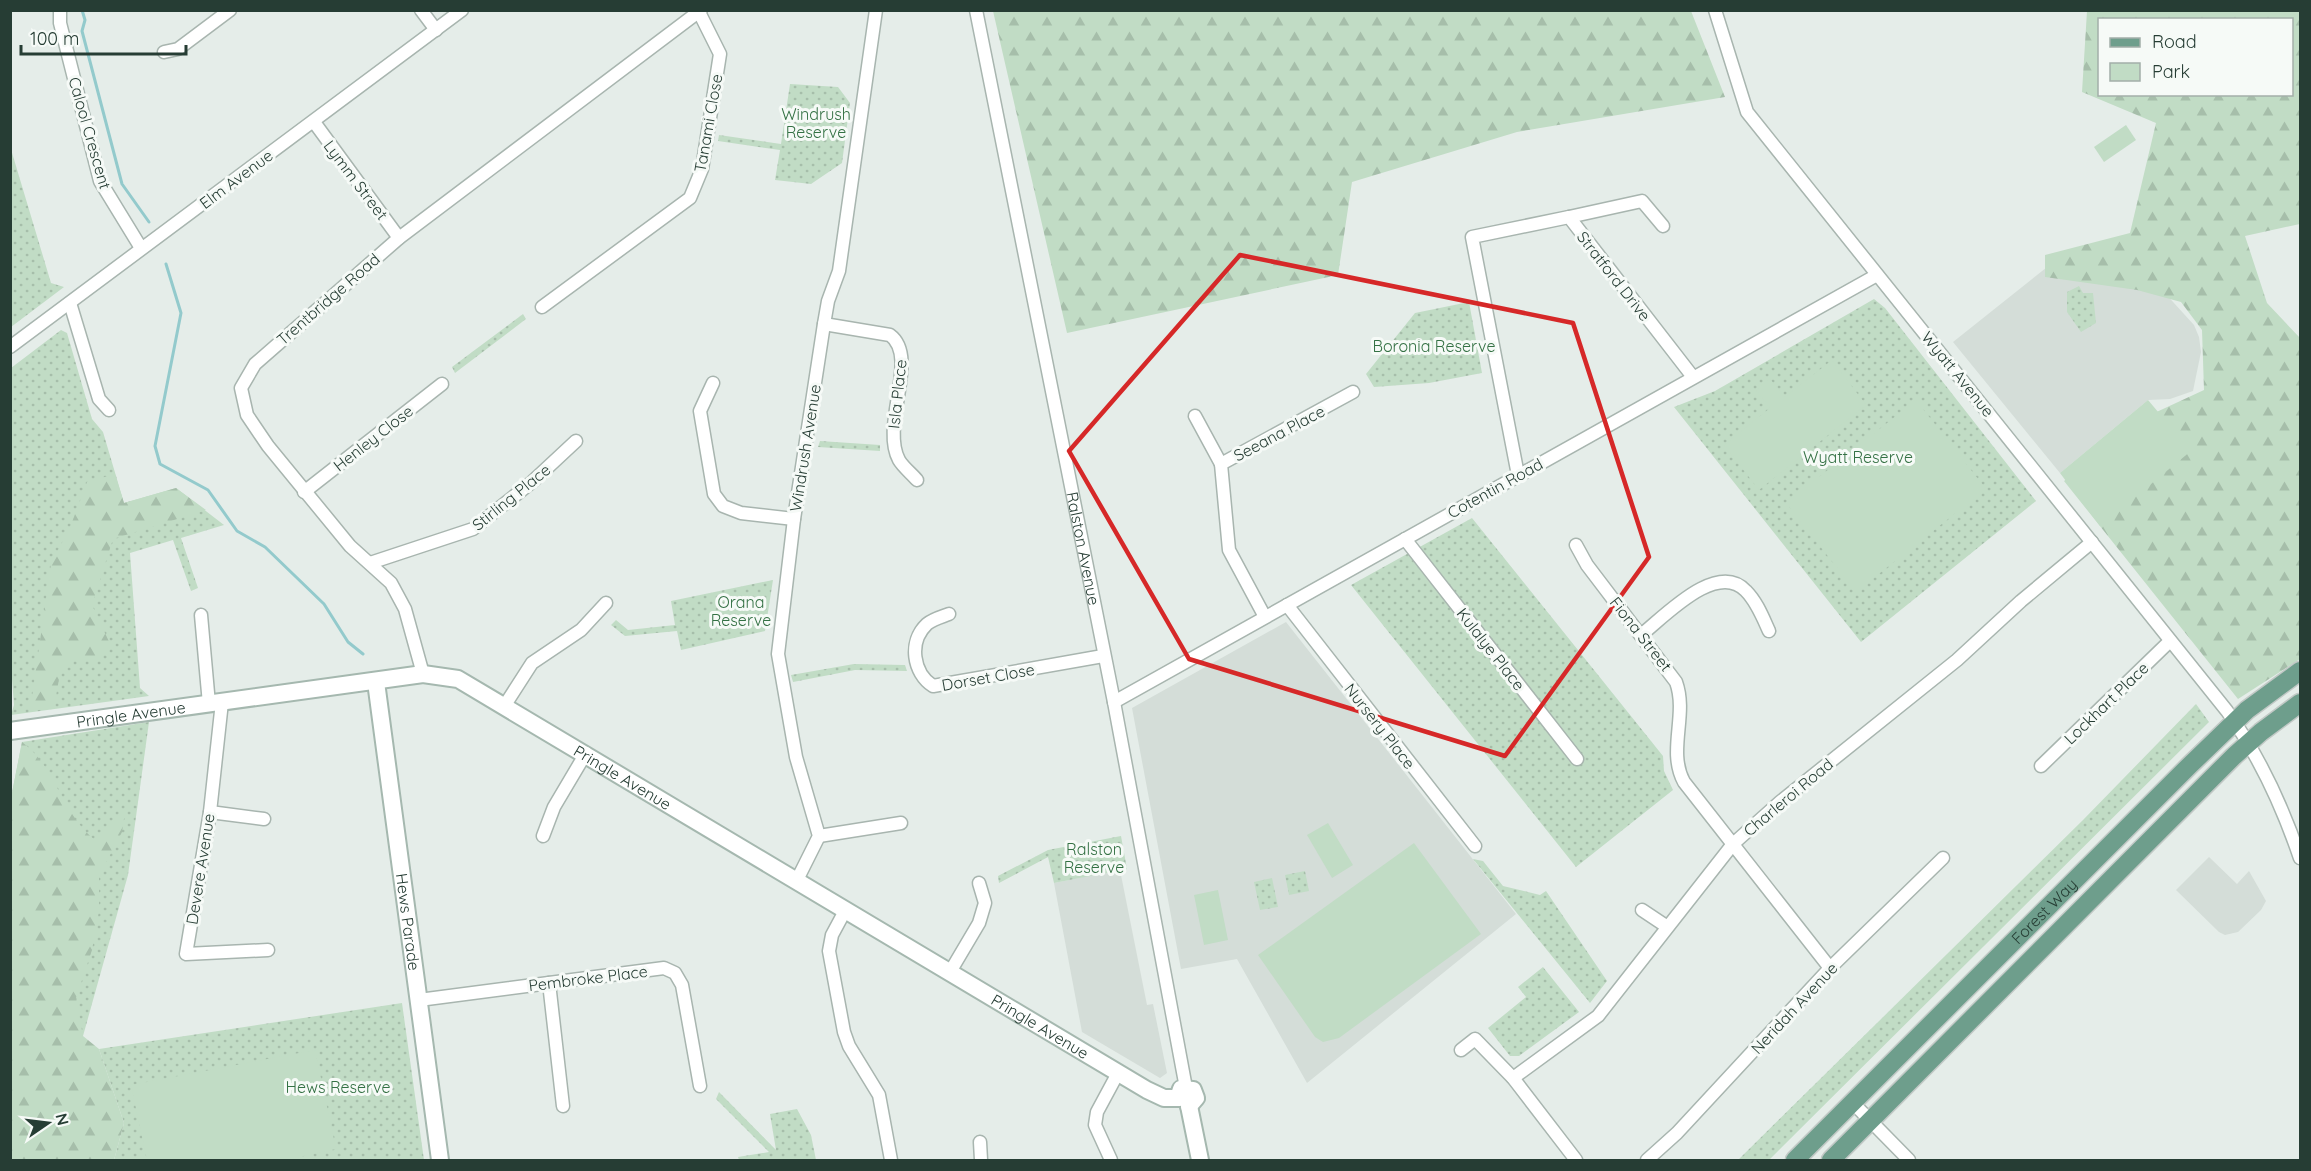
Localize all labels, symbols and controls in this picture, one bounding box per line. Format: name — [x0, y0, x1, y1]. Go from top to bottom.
scale bar — [21, 18, 186, 56]
legend — [2098, 18, 2293, 96]
text: 100 m — [30, 27, 79, 50]
text: Road — [2152, 30, 2197, 53]
text: Park — [2152, 60, 2190, 83]
street label: Tanami Close — [690, 72, 726, 174]
street label: Calool Crescent — [64, 75, 116, 191]
park label: Windrush Reserve — [781, 104, 851, 142]
street label: Lymm Street — [320, 136, 392, 224]
street label: Elm Avenue — [195, 145, 277, 213]
street label: Stratford Drive — [1573, 227, 1655, 325]
street label: Trentbridge Road — [272, 249, 384, 349]
street label: Wyatt Avenue — [1917, 327, 1999, 421]
park label: Boronia Reserve — [1373, 336, 1495, 356]
street label: Isla Place — [883, 358, 911, 430]
street label: Windrush Avenue — [785, 383, 825, 513]
street label: Henley Close — [329, 401, 417, 475]
street label: Seeana Place — [1230, 401, 1328, 465]
park label: Wyatt Reserve — [1803, 447, 1913, 467]
street label: Cotentin Road — [1444, 454, 1546, 522]
street label: Stirling Place — [468, 459, 554, 535]
street label: Ralston Avenue — [1062, 490, 1104, 607]
park label: Orana Reserve — [711, 592, 771, 630]
street label: Fiona Street — [1606, 593, 1676, 675]
street label: Kulalye Place — [1453, 604, 1529, 694]
street label: Lockhart Place — [2060, 658, 2152, 748]
street label: Dorset Close — [940, 659, 1036, 695]
street label: Nursery Place — [1340, 679, 1420, 773]
street label: Pringle Avenue — [75, 697, 187, 732]
street label: Pringle Avenue — [570, 740, 675, 814]
street label: Charleroi Road — [1739, 754, 1837, 840]
street label: Devere Avenue — [181, 812, 219, 926]
park label: Ralston Reserve — [1064, 839, 1124, 877]
street label: Hews Parade — [392, 872, 425, 972]
street label: Forest Way — [2007, 874, 2081, 948]
street label: Neridah Avenue — [1747, 958, 1841, 1058]
street label: Pembroke Place — [527, 961, 649, 995]
street label: Pringle Avenue — [988, 989, 1092, 1063]
park label: Hews Reserve — [286, 1077, 391, 1097]
north arrow — [18, 1093, 78, 1153]
text: N — [51, 1111, 74, 1127]

